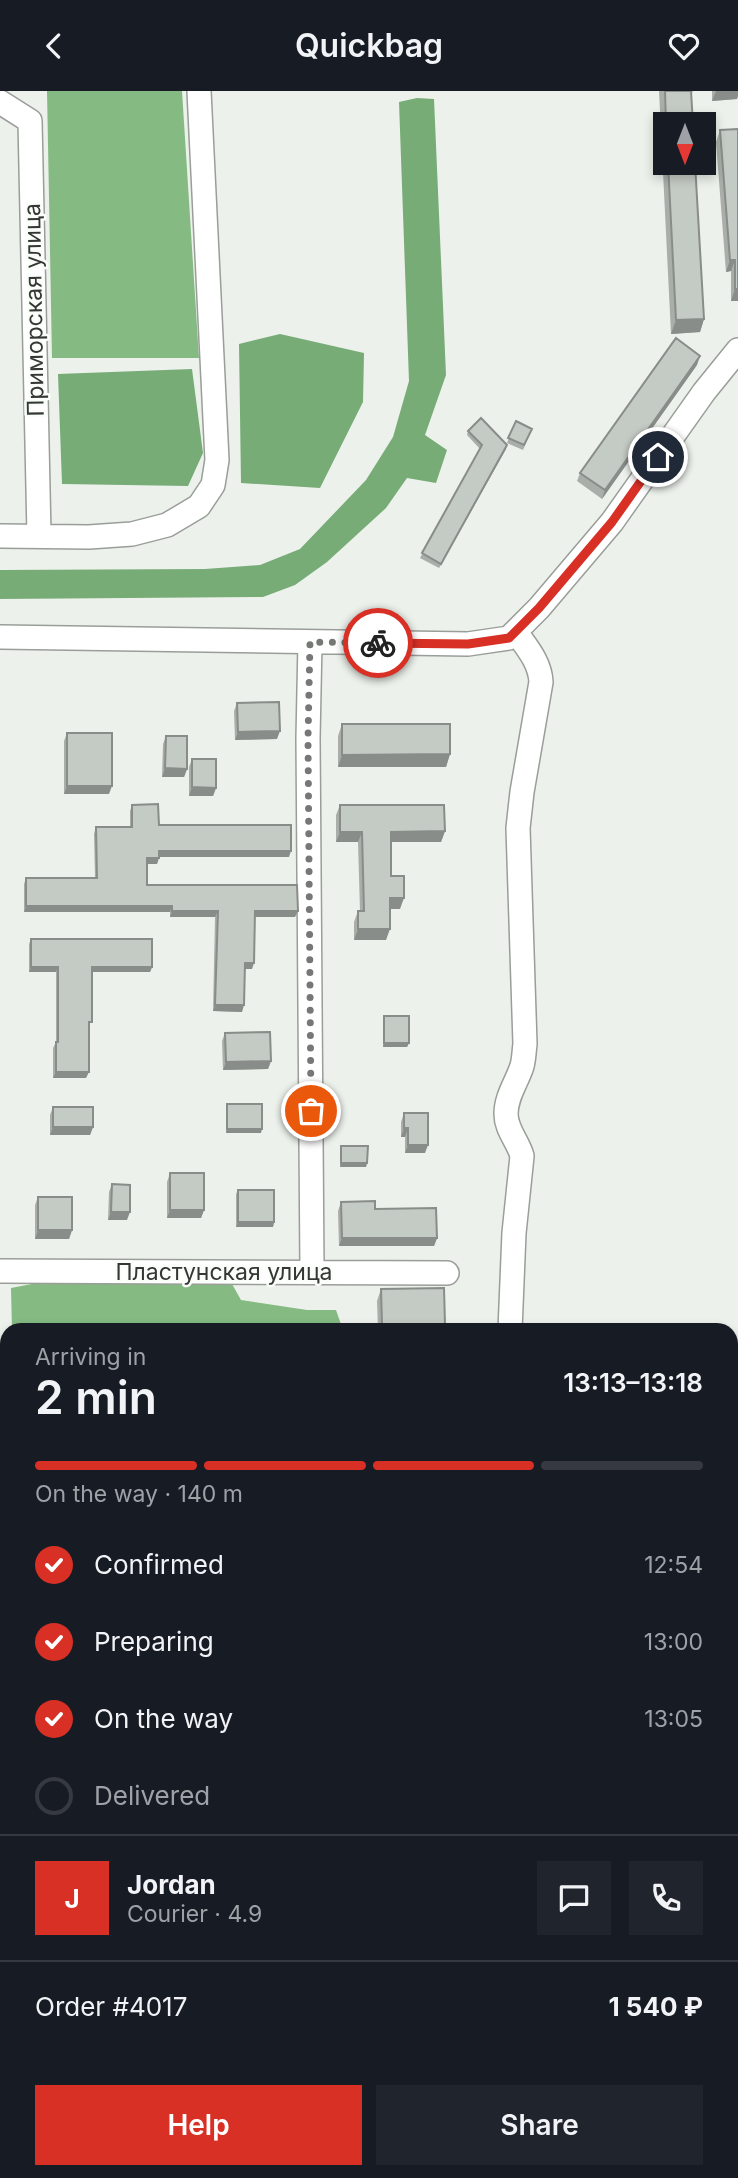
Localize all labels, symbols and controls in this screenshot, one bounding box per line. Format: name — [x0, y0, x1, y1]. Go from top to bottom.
text: Quickbag — [295, 26, 443, 65]
icon: back — [35, 27, 73, 65]
icon: heart — [665, 27, 703, 65]
north arrow — [653, 112, 716, 175]
map controls — [653, 112, 716, 175]
street label: Приморская улица — [18, 203, 50, 417]
pin — [628, 427, 688, 487]
icon: home — [639, 438, 677, 476]
courier — [343, 608, 413, 678]
icon: bike — [359, 624, 397, 662]
pin — [281, 1081, 341, 1141]
icon: bag — [292, 1092, 330, 1130]
street label: Пластунская улица — [115, 1258, 333, 1286]
text: Arriving in — [35, 1343, 146, 1371]
text: 13:13–13:18 — [563, 1367, 703, 1398]
text: 2 min — [35, 1369, 157, 1425]
text: On the way · 140 m — [35, 1480, 243, 1508]
icon: check — [35, 1546, 73, 1584]
text: Confirmed — [94, 1549, 224, 1580]
text: 12:54 — [644, 1551, 703, 1579]
icon: check — [35, 1623, 73, 1661]
text: Preparing — [94, 1626, 214, 1657]
text: 13:00 — [644, 1628, 703, 1656]
icon: check — [35, 1700, 73, 1738]
text: On the way — [94, 1703, 233, 1734]
text: 13:05 — [644, 1705, 703, 1733]
text: Delivered — [94, 1780, 210, 1811]
button: chat — [537, 1861, 611, 1935]
button: phone — [629, 1861, 703, 1935]
text: Jordan — [127, 1869, 216, 1900]
text: J — [64, 1883, 80, 1914]
text: Courier · 4.9 — [127, 1900, 262, 1928]
text: Order #4017 — [35, 1991, 187, 2022]
text: 1 540 ₽ — [608, 1991, 703, 2022]
button: Help — [35, 2085, 362, 2165]
button: Share — [376, 2085, 703, 2165]

